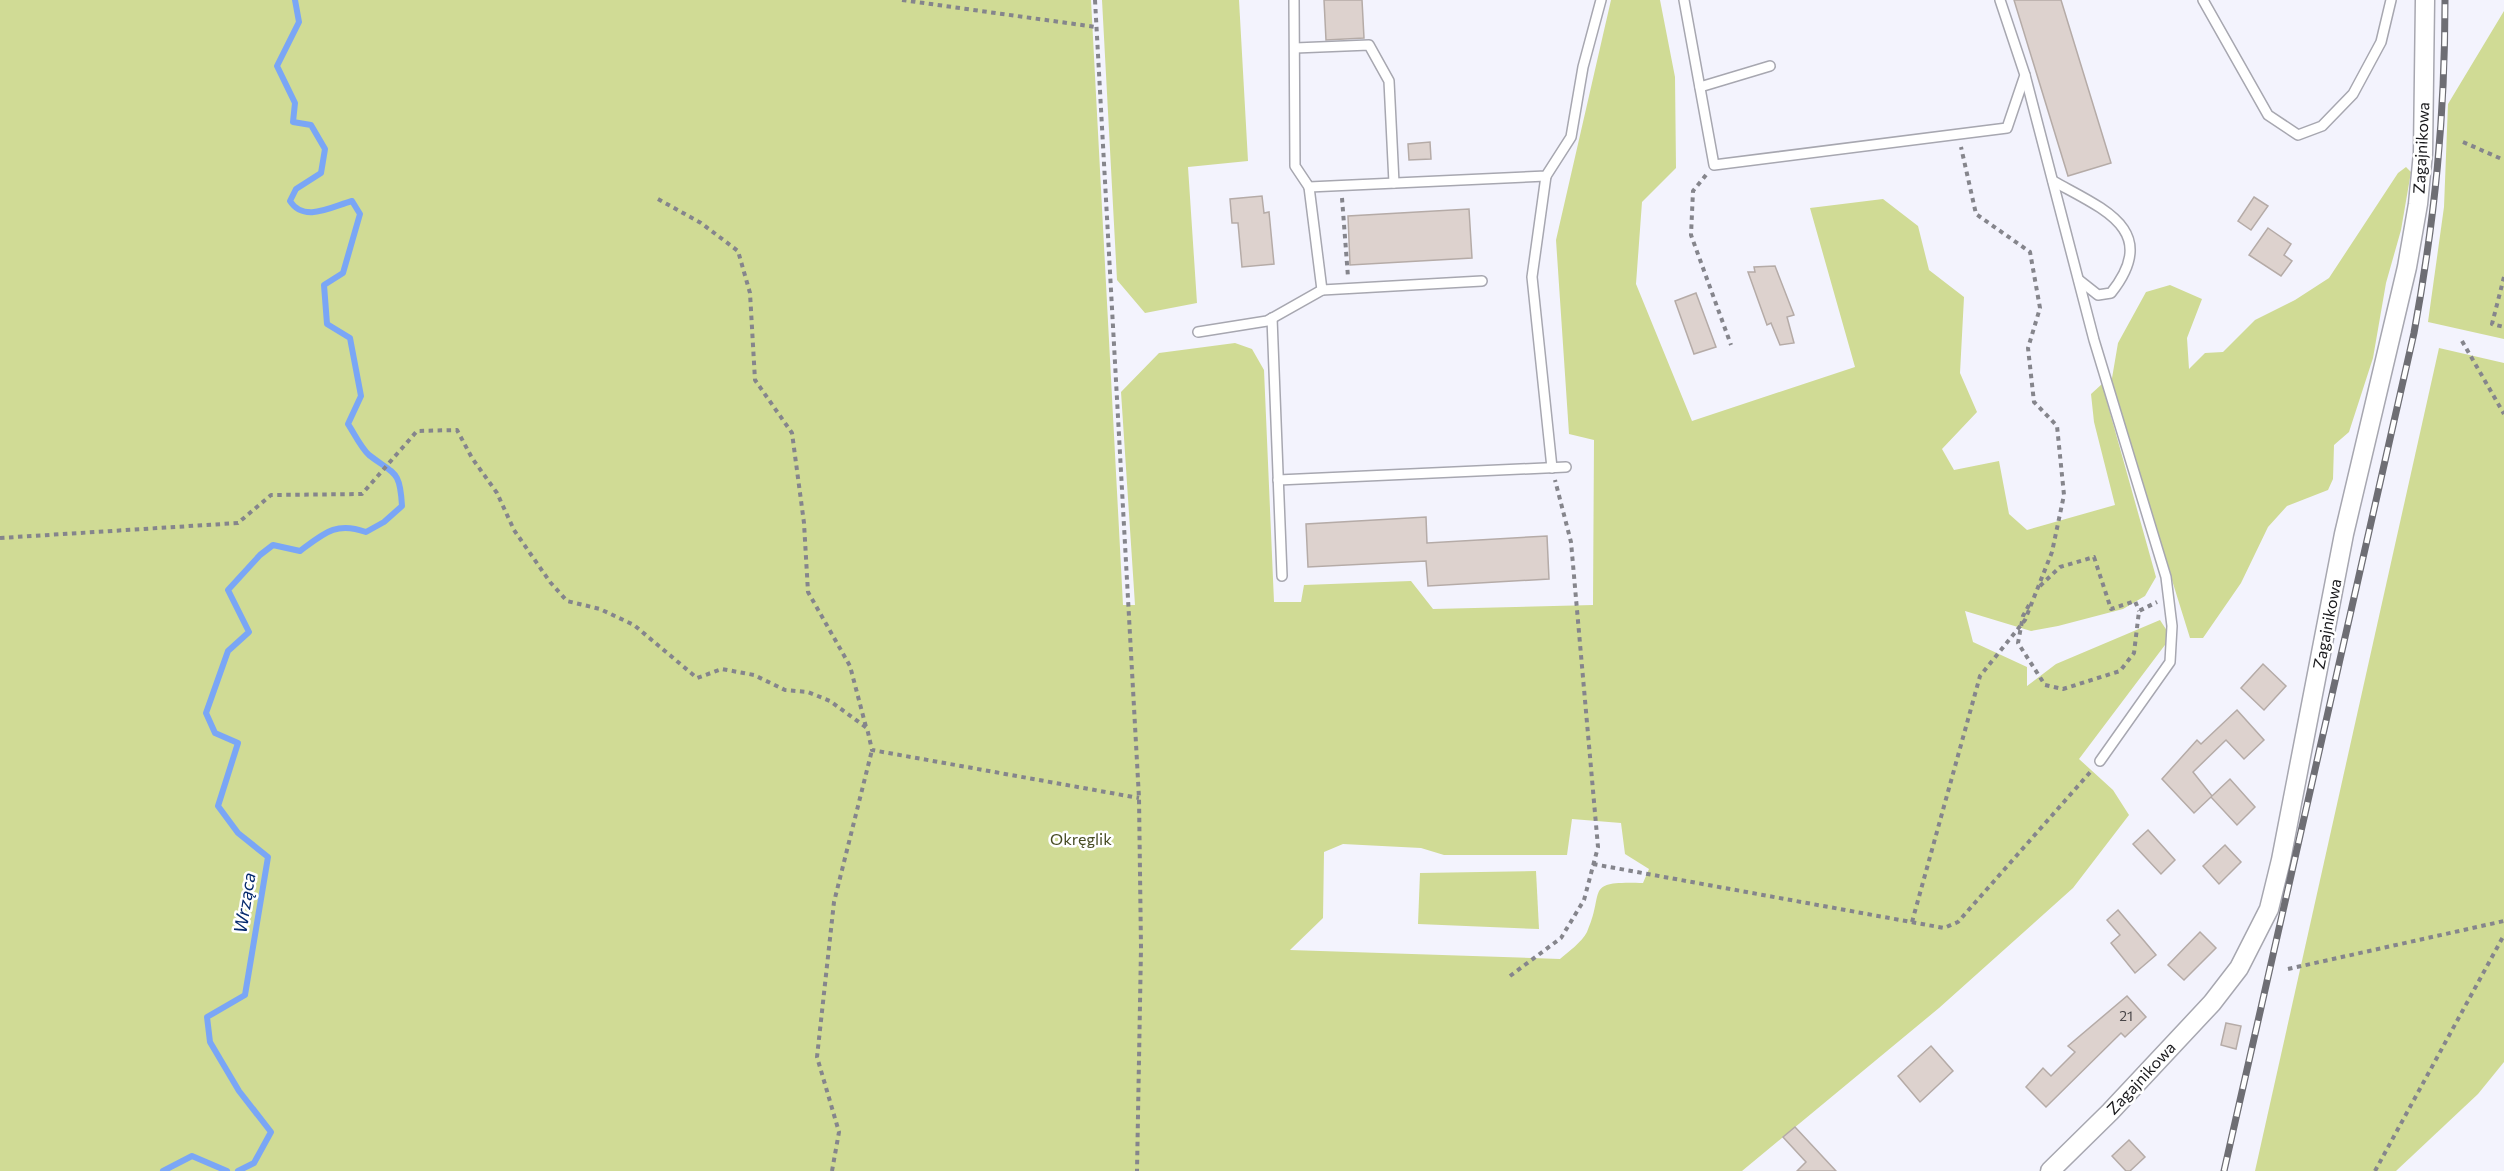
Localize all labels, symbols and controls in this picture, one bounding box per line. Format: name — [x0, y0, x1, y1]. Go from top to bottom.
street label: Zagajnikowa — [2409, 102, 2432, 194]
street label: Zagajnikowa — [2308, 577, 2345, 671]
park label: Okręglik — [1050, 829, 1112, 848]
water label: Wrząca — [228, 871, 260, 935]
house number: 21 — [2119, 1007, 2133, 1024]
street label: Zagajnikowa — [2102, 1038, 2179, 1118]

